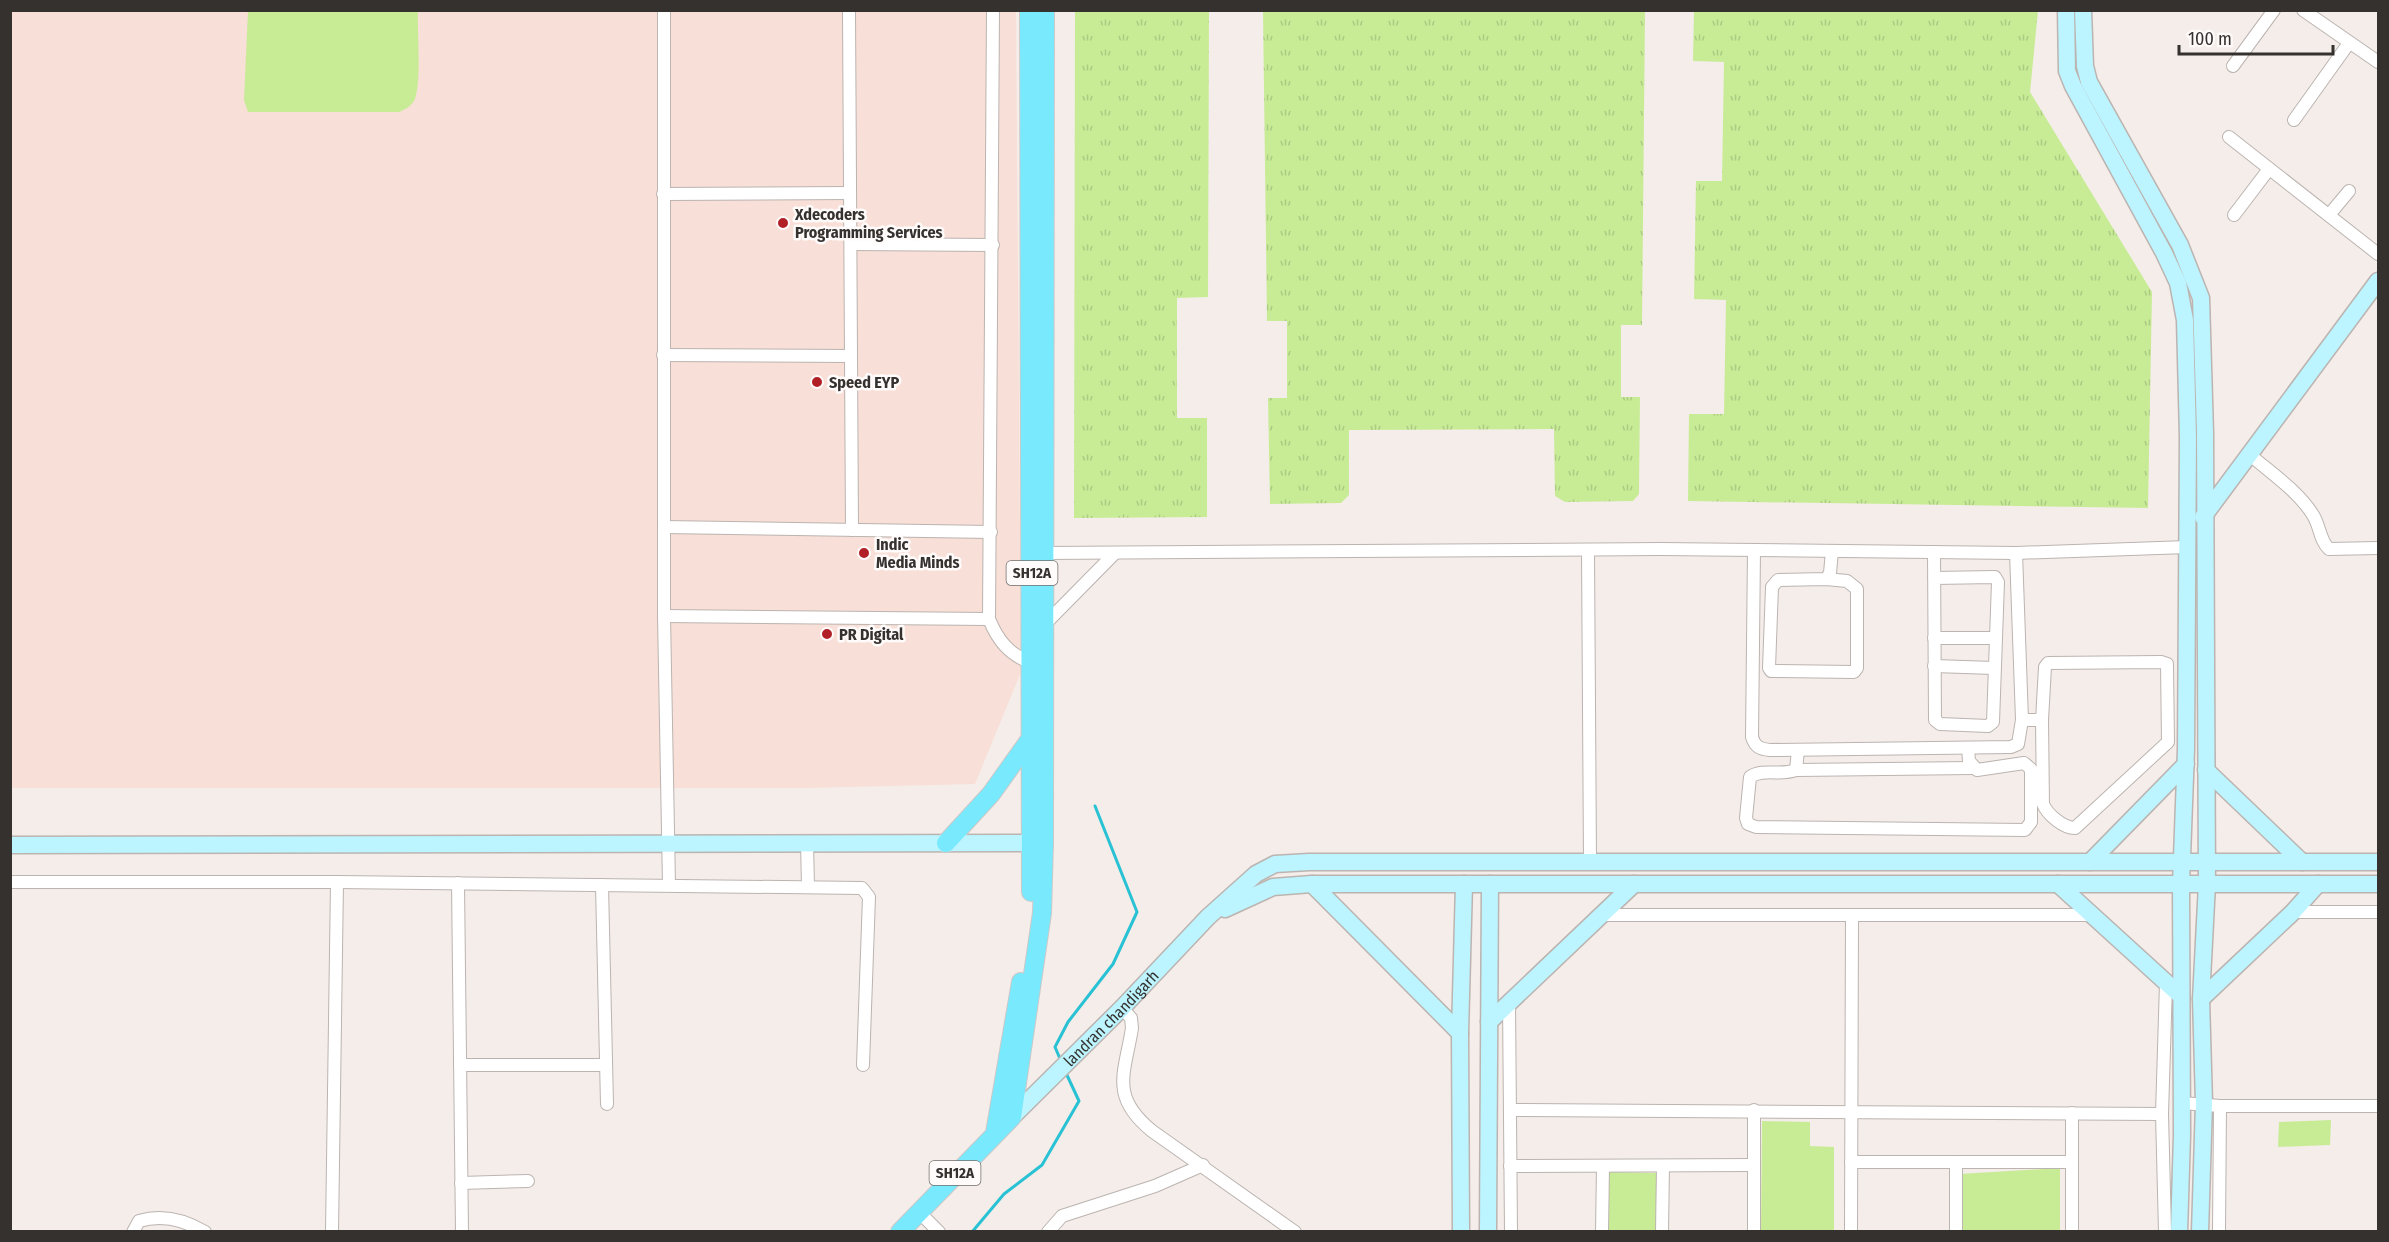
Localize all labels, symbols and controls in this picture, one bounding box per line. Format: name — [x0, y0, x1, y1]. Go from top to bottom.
scale bar — [2179, 18, 2334, 56]
text: 100 m — [2188, 28, 2232, 50]
place label: Xdecoders Programming Services — [794, 205, 943, 242]
marker: Xdecoders Programming Services — [776, 216, 790, 230]
place label: Speed EYP — [829, 373, 899, 392]
marker: Speed EYP — [810, 375, 824, 389]
place label: Indic Media Minds — [876, 535, 960, 572]
marker: Indic Media Minds — [857, 546, 871, 560]
road number: SH12A — [1006, 561, 1058, 585]
place label: PR Digital — [839, 625, 904, 644]
marker: PR Digital — [820, 627, 834, 641]
street label: landran chandigarh — [1060, 966, 1163, 1070]
road number: SH12A — [930, 1161, 980, 1185]

